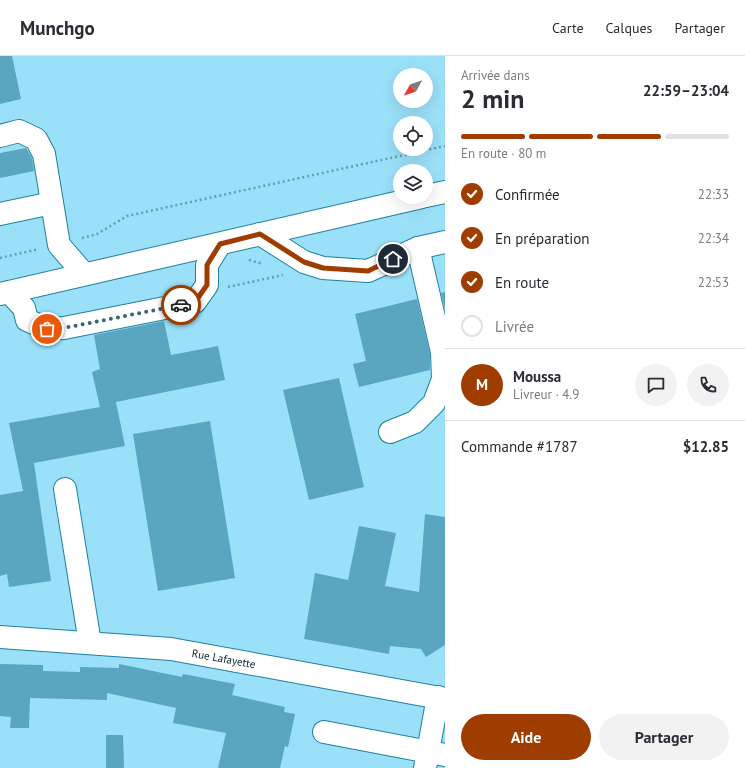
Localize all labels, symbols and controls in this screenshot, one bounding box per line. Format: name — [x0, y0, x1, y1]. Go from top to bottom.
text: Munchgo — [20, 16, 95, 40]
text: Carte — [552, 19, 584, 37]
text: Calques — [606, 19, 652, 37]
text: Partager — [674, 19, 725, 37]
text: Arrivée dans — [461, 67, 530, 84]
north arrow — [393, 68, 433, 108]
map controls — [393, 68, 433, 204]
text: 22:59–23:04 — [643, 81, 729, 100]
text: 2 min — [461, 82, 524, 115]
button: locate — [393, 116, 433, 156]
text: En route · 80 m — [461, 145, 546, 162]
button: layers — [393, 164, 433, 204]
icon: check — [461, 183, 483, 205]
text: Confirmée — [495, 185, 560, 204]
text: 22:33 — [698, 186, 729, 203]
icon: check — [461, 227, 483, 249]
text: En préparation — [495, 229, 590, 248]
text: 22:34 — [698, 230, 729, 247]
pin — [376, 242, 410, 276]
icon: home — [382, 248, 404, 270]
icon: check — [461, 271, 483, 293]
text: En route — [495, 273, 549, 292]
text: 22:53 — [698, 274, 729, 291]
courier — [161, 285, 201, 325]
icon: car — [170, 294, 192, 316]
pin — [30, 312, 64, 346]
text: Livrée — [495, 317, 534, 336]
icon: bag — [36, 318, 58, 340]
button: chat — [635, 364, 677, 406]
button: phone — [687, 364, 729, 406]
text: Moussa — [513, 367, 561, 386]
text: M — [476, 375, 488, 394]
text: Livreur · 4.9 — [513, 386, 579, 403]
text: Commande #1787 — [461, 437, 578, 456]
text: $12.85 — [683, 437, 729, 456]
street label: Rue Lafayette — [191, 646, 257, 671]
button: Aide — [461, 714, 591, 760]
button: Partager — [599, 714, 729, 760]

